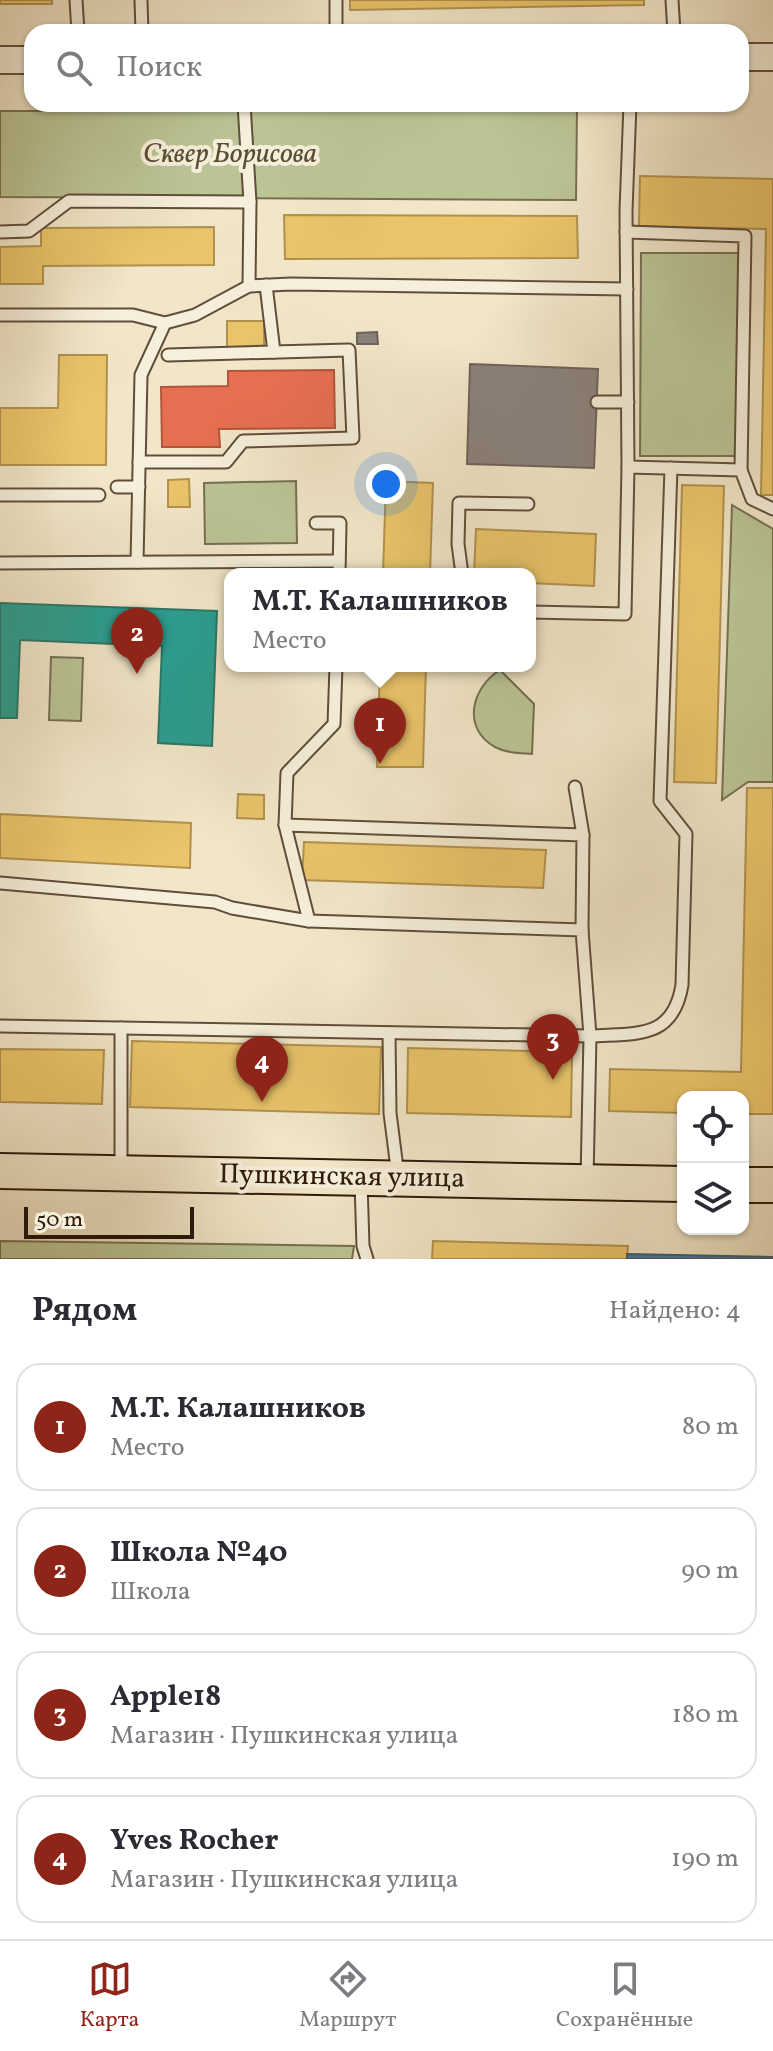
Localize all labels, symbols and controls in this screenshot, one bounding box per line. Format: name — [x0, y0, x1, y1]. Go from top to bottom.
search box — [24, 24, 749, 112]
icon: search — [52, 46, 96, 90]
text: Поиск — [116, 47, 202, 89]
park label: Сквер Борисова — [143, 135, 317, 174]
your location — [366, 464, 406, 504]
popup — [224, 568, 536, 672]
text: М.Т. Калашников — [252, 581, 508, 623]
pin: 2 — [111, 608, 163, 674]
text: Место — [252, 623, 327, 659]
pin: 1 — [354, 698, 406, 764]
pin: 3 — [527, 1014, 579, 1080]
pin: 4 — [236, 1036, 288, 1102]
map controls — [677, 1091, 749, 1235]
button: locate — [677, 1091, 749, 1163]
street label: Пушкинская улица — [219, 1155, 465, 1199]
button: layers — [677, 1163, 749, 1235]
scale bar — [24, 1203, 194, 1239]
text: 50 m — [36, 1205, 83, 1236]
text: Рядом — [32, 1288, 137, 1335]
text: Найдено: 4 — [609, 1293, 741, 1329]
text: М.Т. Калашников — [110, 1388, 366, 1430]
text: 1 — [55, 1409, 65, 1445]
text: 80 m — [682, 1409, 739, 1445]
text: Место — [110, 1430, 185, 1466]
text: Школа №40 — [110, 1532, 288, 1574]
text: 2 — [53, 1553, 67, 1589]
text: 90 m — [681, 1553, 739, 1589]
text: Школа — [110, 1574, 191, 1610]
text: Apple18 — [110, 1676, 221, 1718]
text: 3 — [53, 1697, 67, 1733]
text: 180 m — [672, 1697, 739, 1733]
text: Магазин · Пушкинская улица — [110, 1718, 458, 1754]
text: Yves Rocher — [110, 1820, 279, 1862]
text: 4 — [52, 1841, 68, 1877]
text: 190 m — [671, 1841, 739, 1877]
text: Магазин · Пушкинская улица — [110, 1862, 458, 1898]
tab: Карта — [80, 1957, 140, 2036]
tab: Маршрут — [299, 1957, 396, 2036]
tab: Сохранённые — [556, 1957, 693, 2036]

